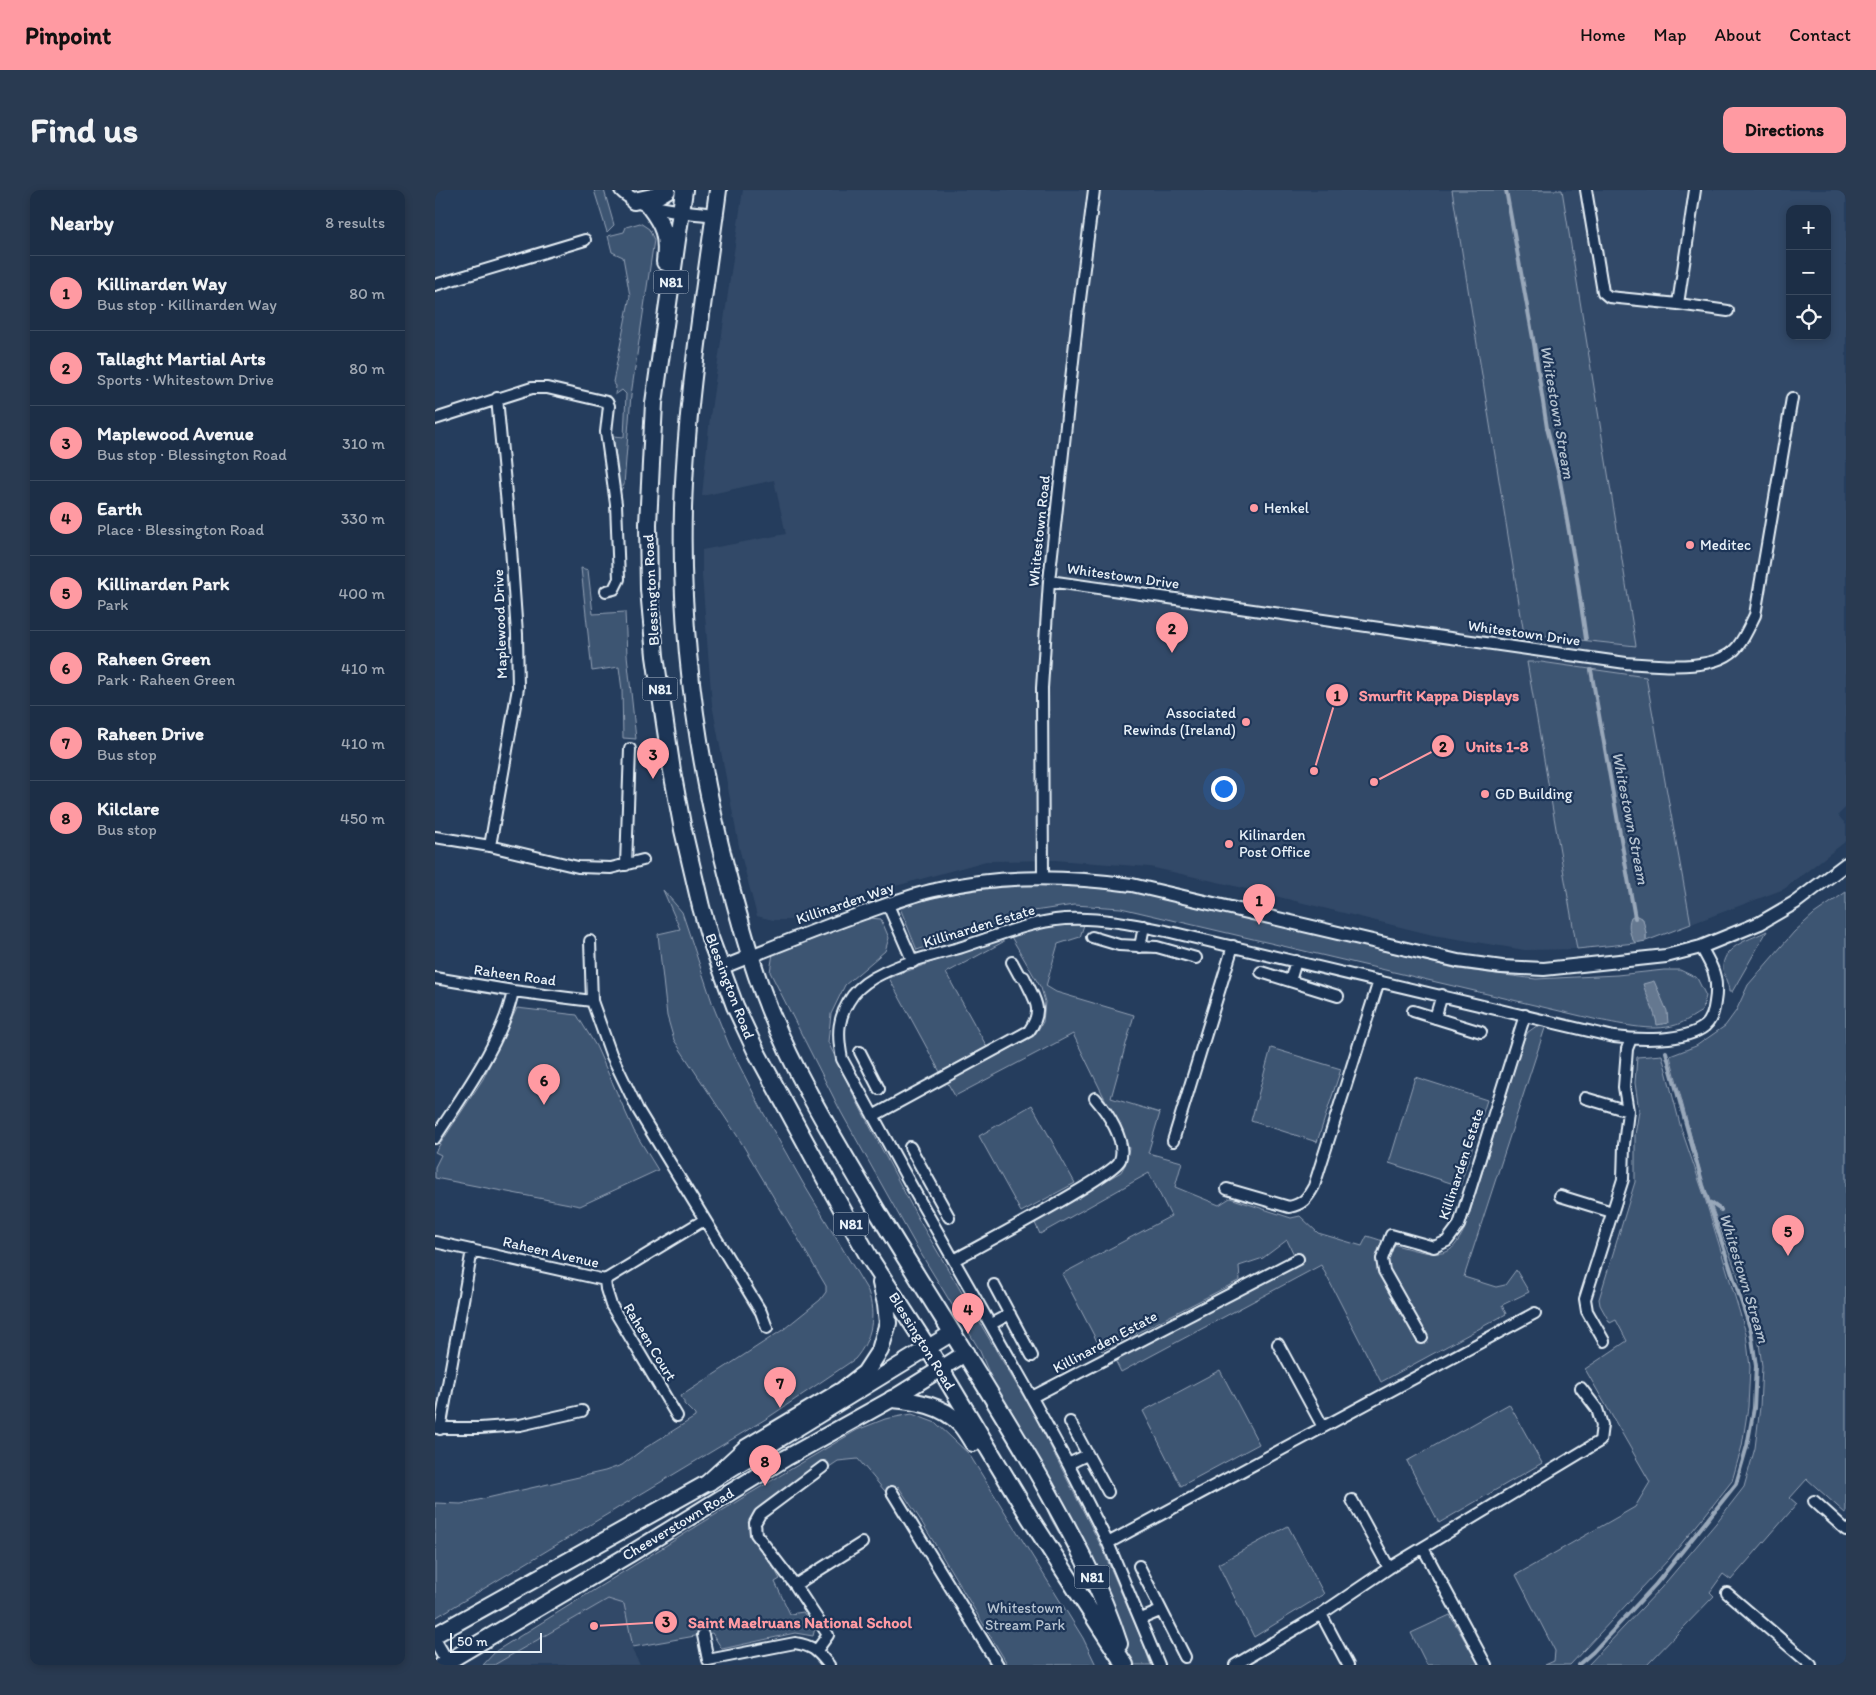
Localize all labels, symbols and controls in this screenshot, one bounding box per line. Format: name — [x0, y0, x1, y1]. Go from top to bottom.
text: Pinpoint — [25, 21, 111, 50]
text: Home — [1580, 24, 1626, 46]
text: Map — [1654, 24, 1687, 46]
text: About — [1715, 24, 1761, 46]
text: Contact — [1789, 24, 1851, 46]
button: Directions — [1723, 107, 1846, 153]
text: Find us — [30, 109, 138, 151]
map controls — [1786, 205, 1831, 340]
button: + — [1786, 205, 1831, 250]
text: Nearby — [50, 210, 114, 235]
text: 8 results — [325, 213, 385, 232]
button: − — [1786, 250, 1831, 295]
road number: N81 — [653, 270, 689, 294]
text: Killinarden Way — [97, 272, 227, 295]
text: 1 — [62, 284, 70, 303]
text: 80 m — [349, 284, 385, 303]
text: Bus stop · Killinarden Way — [97, 295, 277, 314]
button: locate — [1786, 295, 1831, 340]
water label: Whitestown Stream — [1536, 344, 1579, 481]
text: Tallaght Martial Arts — [97, 347, 266, 370]
text: 2 — [62, 359, 70, 378]
text: 80 m — [349, 359, 385, 378]
text: Sports · Whitestown Drive — [97, 370, 274, 389]
text: Maplewood Avenue — [97, 422, 254, 445]
text: 3 — [62, 434, 70, 453]
text: 310 m — [342, 434, 385, 453]
text: Bus stop · Blessington Road — [97, 445, 287, 464]
street label: Whitestown Road — [1024, 474, 1054, 588]
text: Earth — [97, 497, 142, 520]
place label: Henkel — [1264, 499, 1310, 517]
marker: Henkel — [1248, 502, 1260, 514]
text: 4 — [61, 509, 71, 528]
text: 330 m — [341, 509, 385, 528]
text: Place · Blessington Road — [97, 520, 264, 539]
street label: Blessington Road — [639, 534, 663, 646]
place label: Meditec — [1700, 536, 1751, 554]
marker: Meditec — [1684, 539, 1696, 551]
street label: Whitestown Drive — [1066, 559, 1180, 593]
street label: Maplewood Drive — [489, 569, 511, 679]
text: Killinarden Park — [97, 572, 230, 595]
text: 5 — [62, 584, 70, 603]
text: 400 m — [339, 584, 385, 603]
text: Park — [97, 595, 128, 614]
pin: 2 — [1156, 612, 1188, 653]
street label: Whitestown Drive — [1467, 616, 1581, 650]
text: Raheen Green — [97, 647, 211, 670]
text: 6 — [62, 659, 70, 678]
text: 410 m — [341, 659, 385, 678]
text: Park · Raheen Green — [97, 670, 235, 689]
road number: N81 — [643, 678, 677, 700]
callout: Smurfit Kappa Displays — [1324, 680, 1530, 711]
text: Smurfit Kappa Displays — [1359, 686, 1519, 706]
text: 1 — [1334, 687, 1341, 705]
place label: Associated Rewinds (Ireland) — [1123, 704, 1236, 739]
marker: Associated Rewinds (Ireland) — [1240, 716, 1252, 728]
text: Raheen Drive — [97, 722, 204, 745]
callout: Units 1-8 — [1431, 731, 1539, 762]
text: 7 — [62, 734, 70, 753]
text: 410 m — [341, 734, 385, 753]
text: Units 1-8 — [1465, 737, 1529, 756]
pin: 3 — [637, 738, 669, 779]
text: 2 — [1439, 738, 1447, 756]
text: Bus stop — [97, 745, 157, 764]
water label: Whitestown Stream — [1608, 750, 1653, 887]
your location — [1211, 776, 1237, 802]
place label: GD Building — [1495, 785, 1573, 803]
marker: GD Building — [1479, 788, 1491, 800]
text: Kilclare — [97, 797, 159, 820]
text: 8 — [62, 809, 70, 828]
text: 450 m — [340, 809, 385, 828]
text: Bus stop — [97, 820, 157, 839]
place label: Kilinarden Post Office — [1239, 826, 1310, 861]
marker: Kilinarden Post Office — [1223, 838, 1235, 850]
street label: Killinarden Way — [794, 878, 896, 928]
pin: 1 — [1243, 884, 1275, 925]
street label: Killinarden Estate — [921, 900, 1037, 952]
street label: Blessington Road — [702, 931, 758, 1041]
street label: Raheen Road — [473, 960, 557, 990]
pin: 6 — [528, 1064, 560, 1105]
street label: Killinarden Estate — [1435, 1106, 1487, 1222]
water label: Whitestown Stream — [1716, 1211, 1773, 1346]
road number: N81 — [833, 1212, 869, 1236]
pin: 5 — [1772, 1215, 1804, 1256]
street label: Raheen Avenue — [501, 1232, 601, 1272]
street label: Blessington Road — [885, 1289, 959, 1393]
pin: 4 — [952, 1293, 984, 1334]
street label: Raheen Court — [620, 1300, 681, 1385]
street label: Killinarden Estate — [1050, 1307, 1160, 1377]
pin: 7 — [764, 1367, 796, 1408]
pin: 8 — [749, 1445, 781, 1486]
street label: Cheeverstown Road — [619, 1484, 737, 1564]
road number: N81 — [1075, 1565, 1109, 1588]
park label: Whitestown Stream Park — [985, 1599, 1065, 1634]
callout: Saint Maelruans National School — [653, 1607, 922, 1638]
text: 3 — [662, 1613, 670, 1631]
text: Saint Maelruans National School — [688, 1613, 912, 1632]
scale bar — [450, 1630, 543, 1653]
text: 50 m — [457, 1633, 488, 1650]

